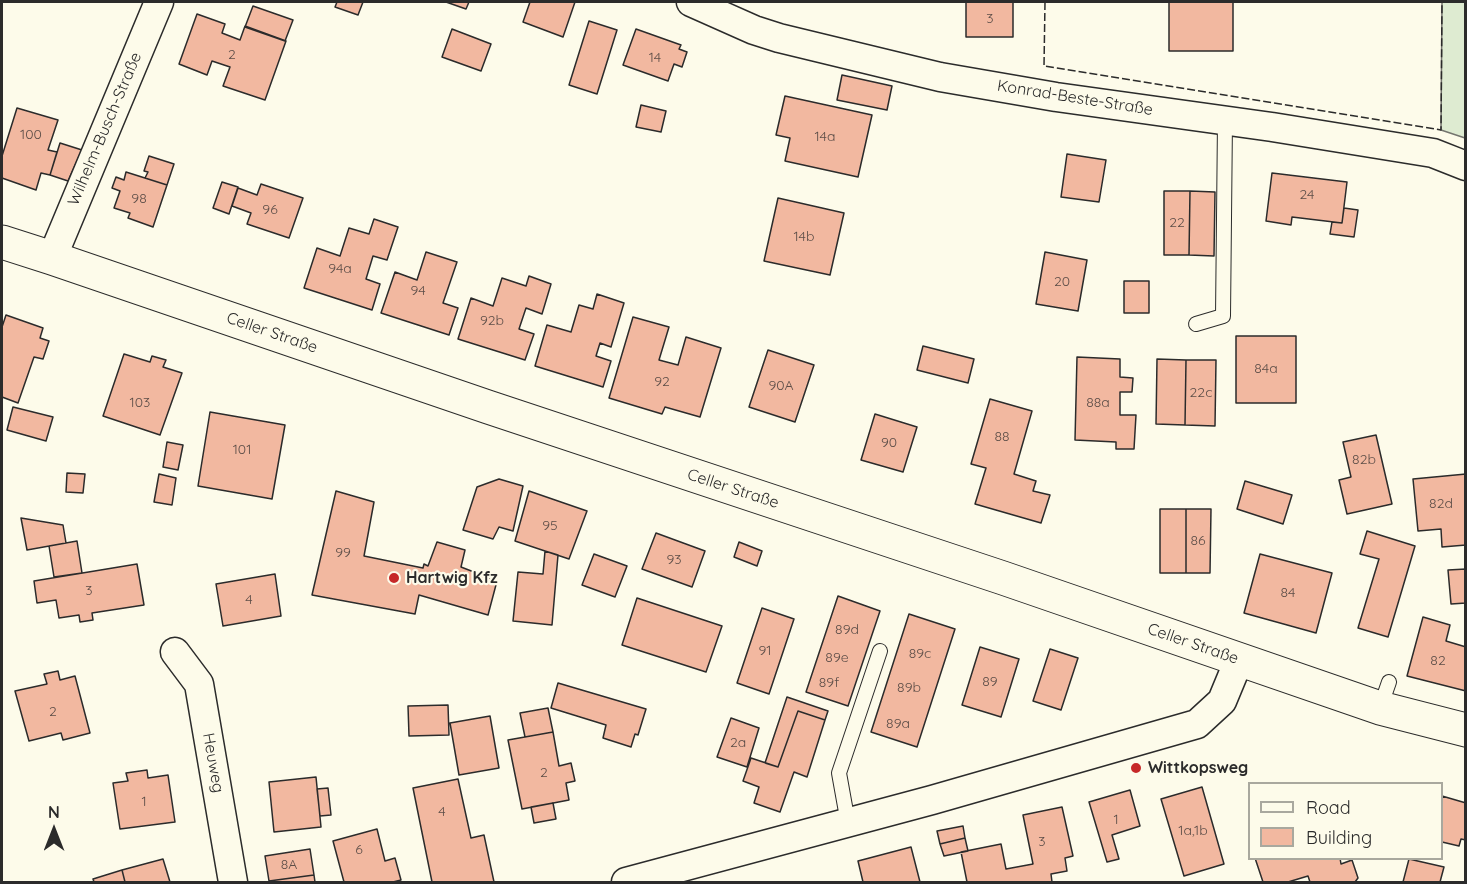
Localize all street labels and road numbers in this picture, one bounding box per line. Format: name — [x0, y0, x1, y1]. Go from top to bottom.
street label: Wilhelm-Busch-Straße — [64, 49, 146, 209]
street label: Konrad-Beste-Straße — [996, 76, 1154, 120]
street label: Celler Straße — [224, 308, 320, 358]
street label: Celler Straße — [685, 465, 781, 513]
street label: Celler Straße — [1145, 619, 1241, 669]
street label: Heuweg — [198, 731, 228, 795]

